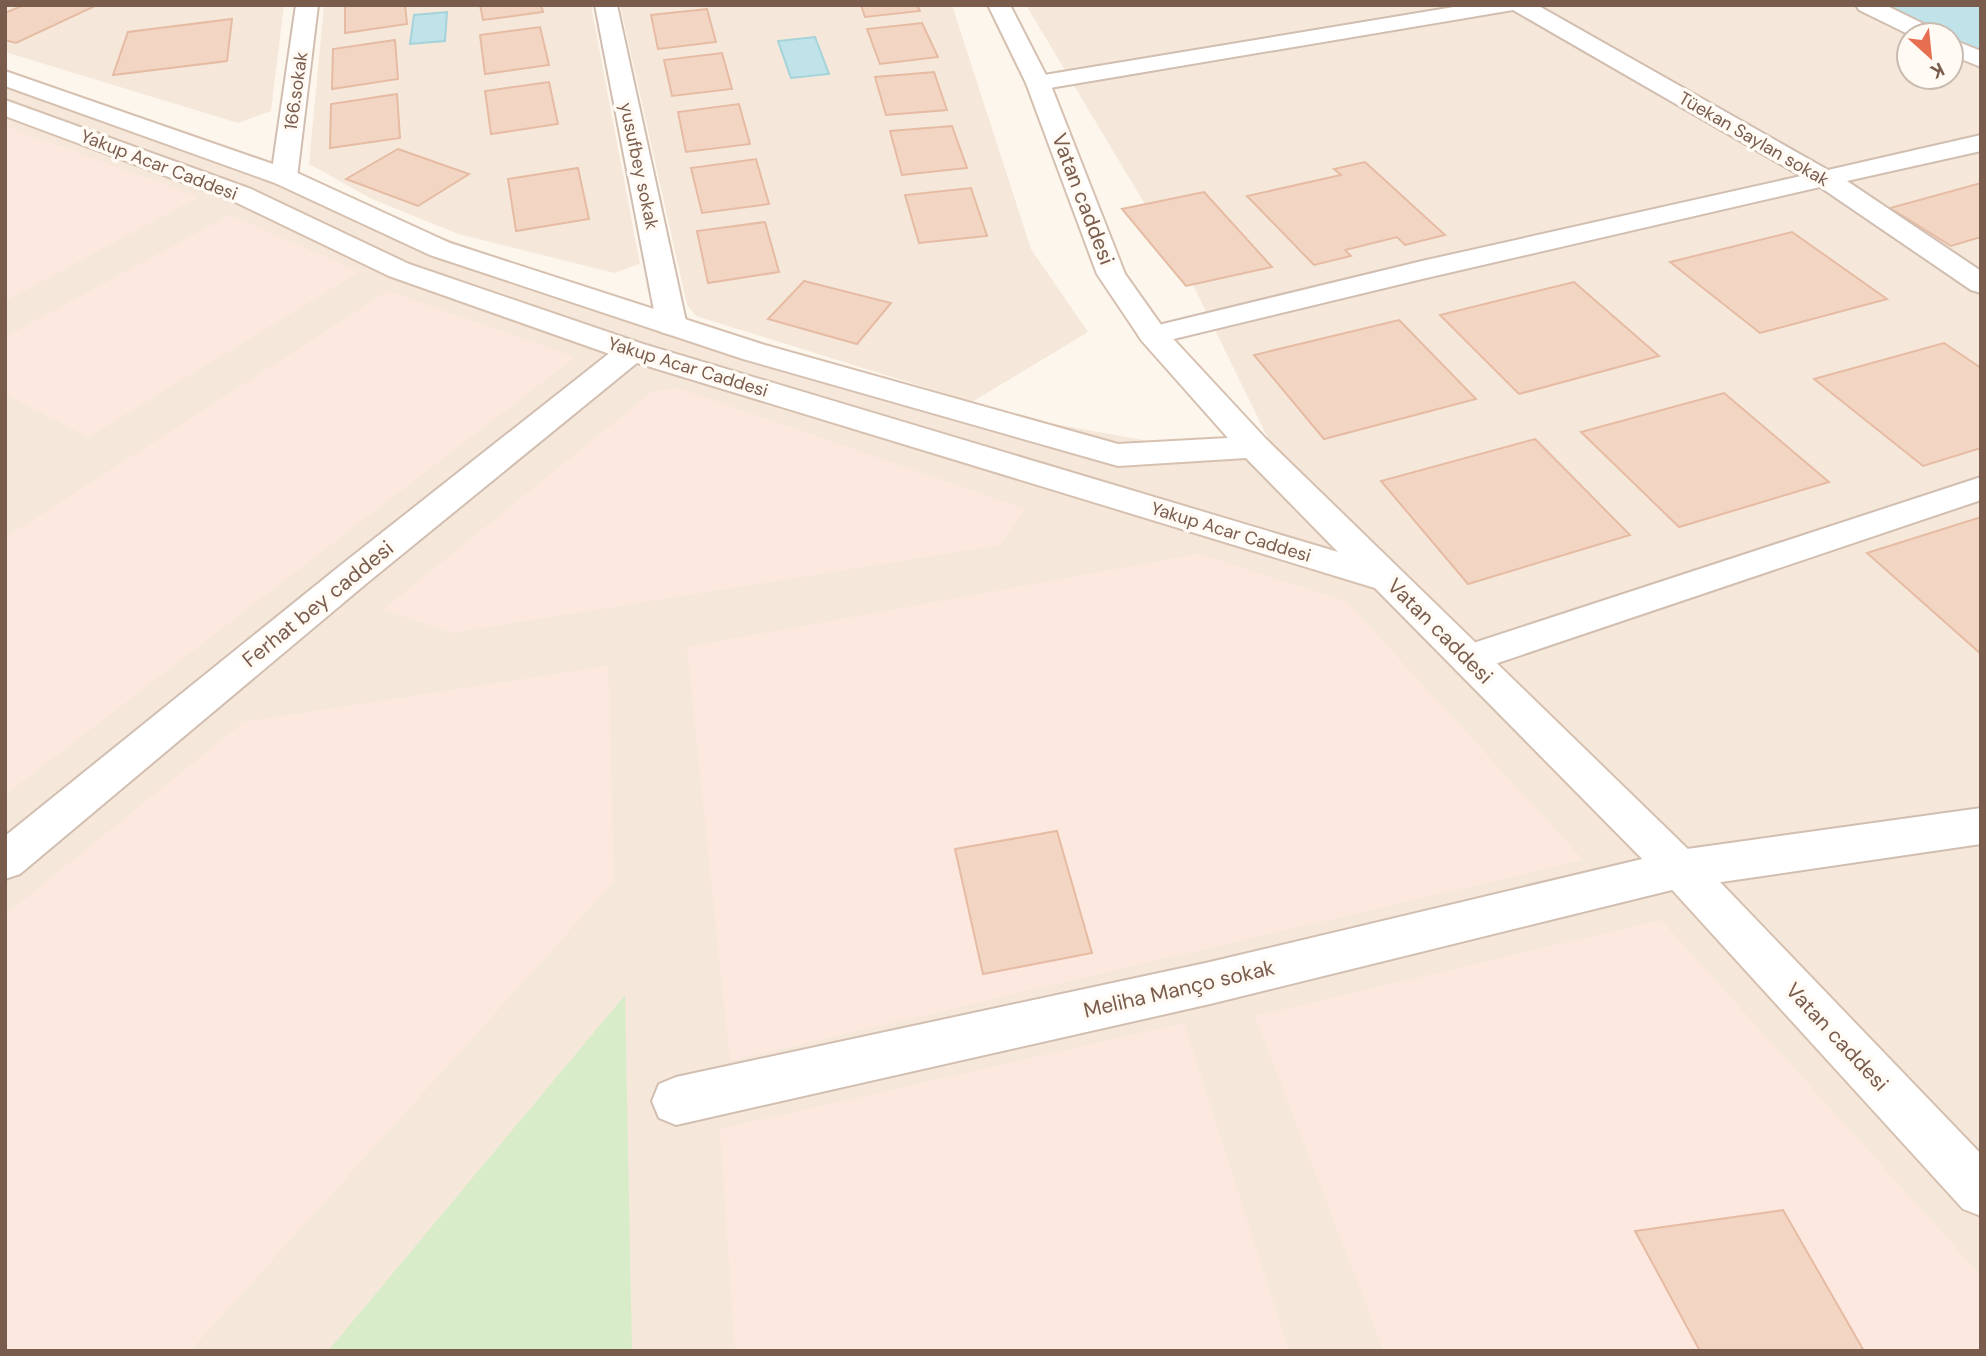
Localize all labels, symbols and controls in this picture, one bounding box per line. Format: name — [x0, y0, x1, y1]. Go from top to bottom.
north arrow — [1895, 21, 1965, 91]
street label: 166.sokak — [279, 50, 313, 132]
text: K — [1926, 57, 1949, 85]
street label: Tüekan Saylan sokak — [1674, 86, 1834, 192]
street label: yusufbey sokak — [614, 100, 664, 232]
street label: Yakup Acar Caddesi — [77, 124, 241, 206]
street label: Vatan caddesi — [1045, 129, 1121, 269]
street label: Yakup Acar Caddesi — [605, 331, 771, 403]
street label: Yakup Acar Caddesi — [1148, 496, 1314, 568]
street label: Ferhat bey caddesi — [237, 534, 399, 674]
street label: Vatan caddesi — [1381, 572, 1499, 690]
street label: Meliha Manço sokak — [1081, 953, 1278, 1025]
street label: Vatan caddesi — [1780, 977, 1894, 1097]

